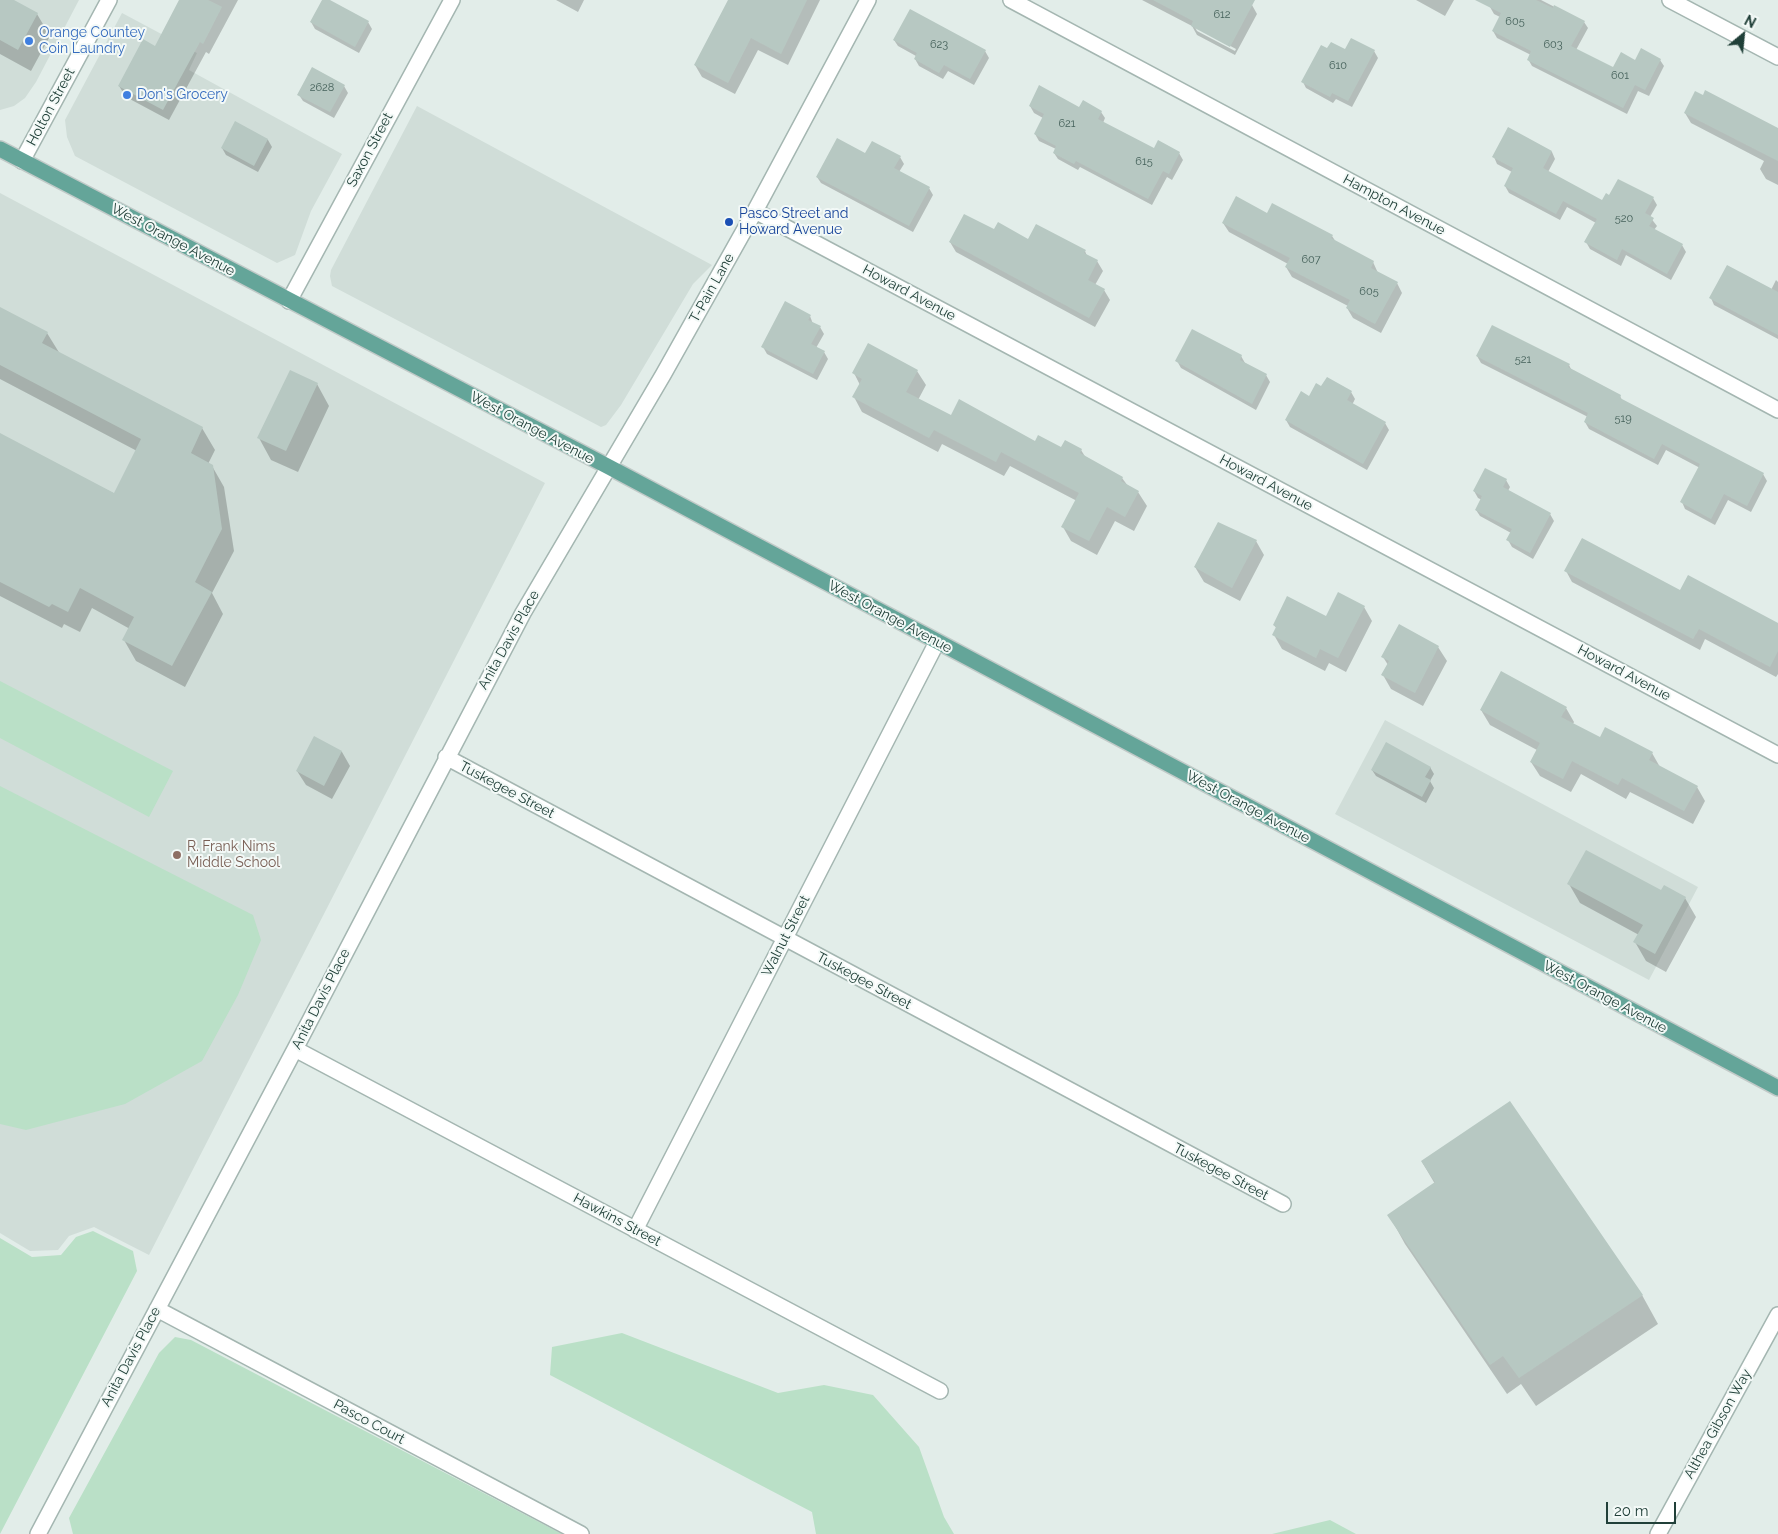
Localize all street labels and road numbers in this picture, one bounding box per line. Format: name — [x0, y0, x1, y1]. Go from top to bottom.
street label: Holton Street — [23, 65, 79, 149]
street label: Saxon Street — [343, 110, 397, 190]
street label: Hampton Avenue — [1340, 171, 1448, 239]
street label: West Orange Avenue — [108, 200, 238, 280]
street label: T-Pain Lane — [686, 250, 738, 326]
street label: Howard Avenue — [859, 261, 959, 325]
street label: West Orange Avenue — [467, 388, 597, 468]
street label: Howard Avenue — [1216, 451, 1316, 515]
street label: West Orange Avenue — [825, 577, 955, 657]
street label: Anita Davis Place — [475, 587, 543, 693]
street label: Howard Avenue — [1574, 641, 1674, 705]
street label: Tuskegee Street — [457, 758, 557, 822]
street label: West Orange Avenue — [1183, 767, 1313, 847]
street label: Walnut Street — [758, 893, 814, 979]
street label: Anita Davis Place — [288, 946, 354, 1052]
street label: Tuskegee Street — [814, 949, 914, 1013]
street label: West Orange Avenue — [1540, 957, 1670, 1037]
street label: Tuskegee Street — [1171, 1140, 1271, 1204]
street label: Hawkins Street — [570, 1190, 664, 1250]
street label: Anita Davis Place — [98, 1304, 164, 1410]
street label: Althea Gibson Way — [1681, 1366, 1755, 1482]
street label: Pasco Court — [330, 1396, 408, 1448]

